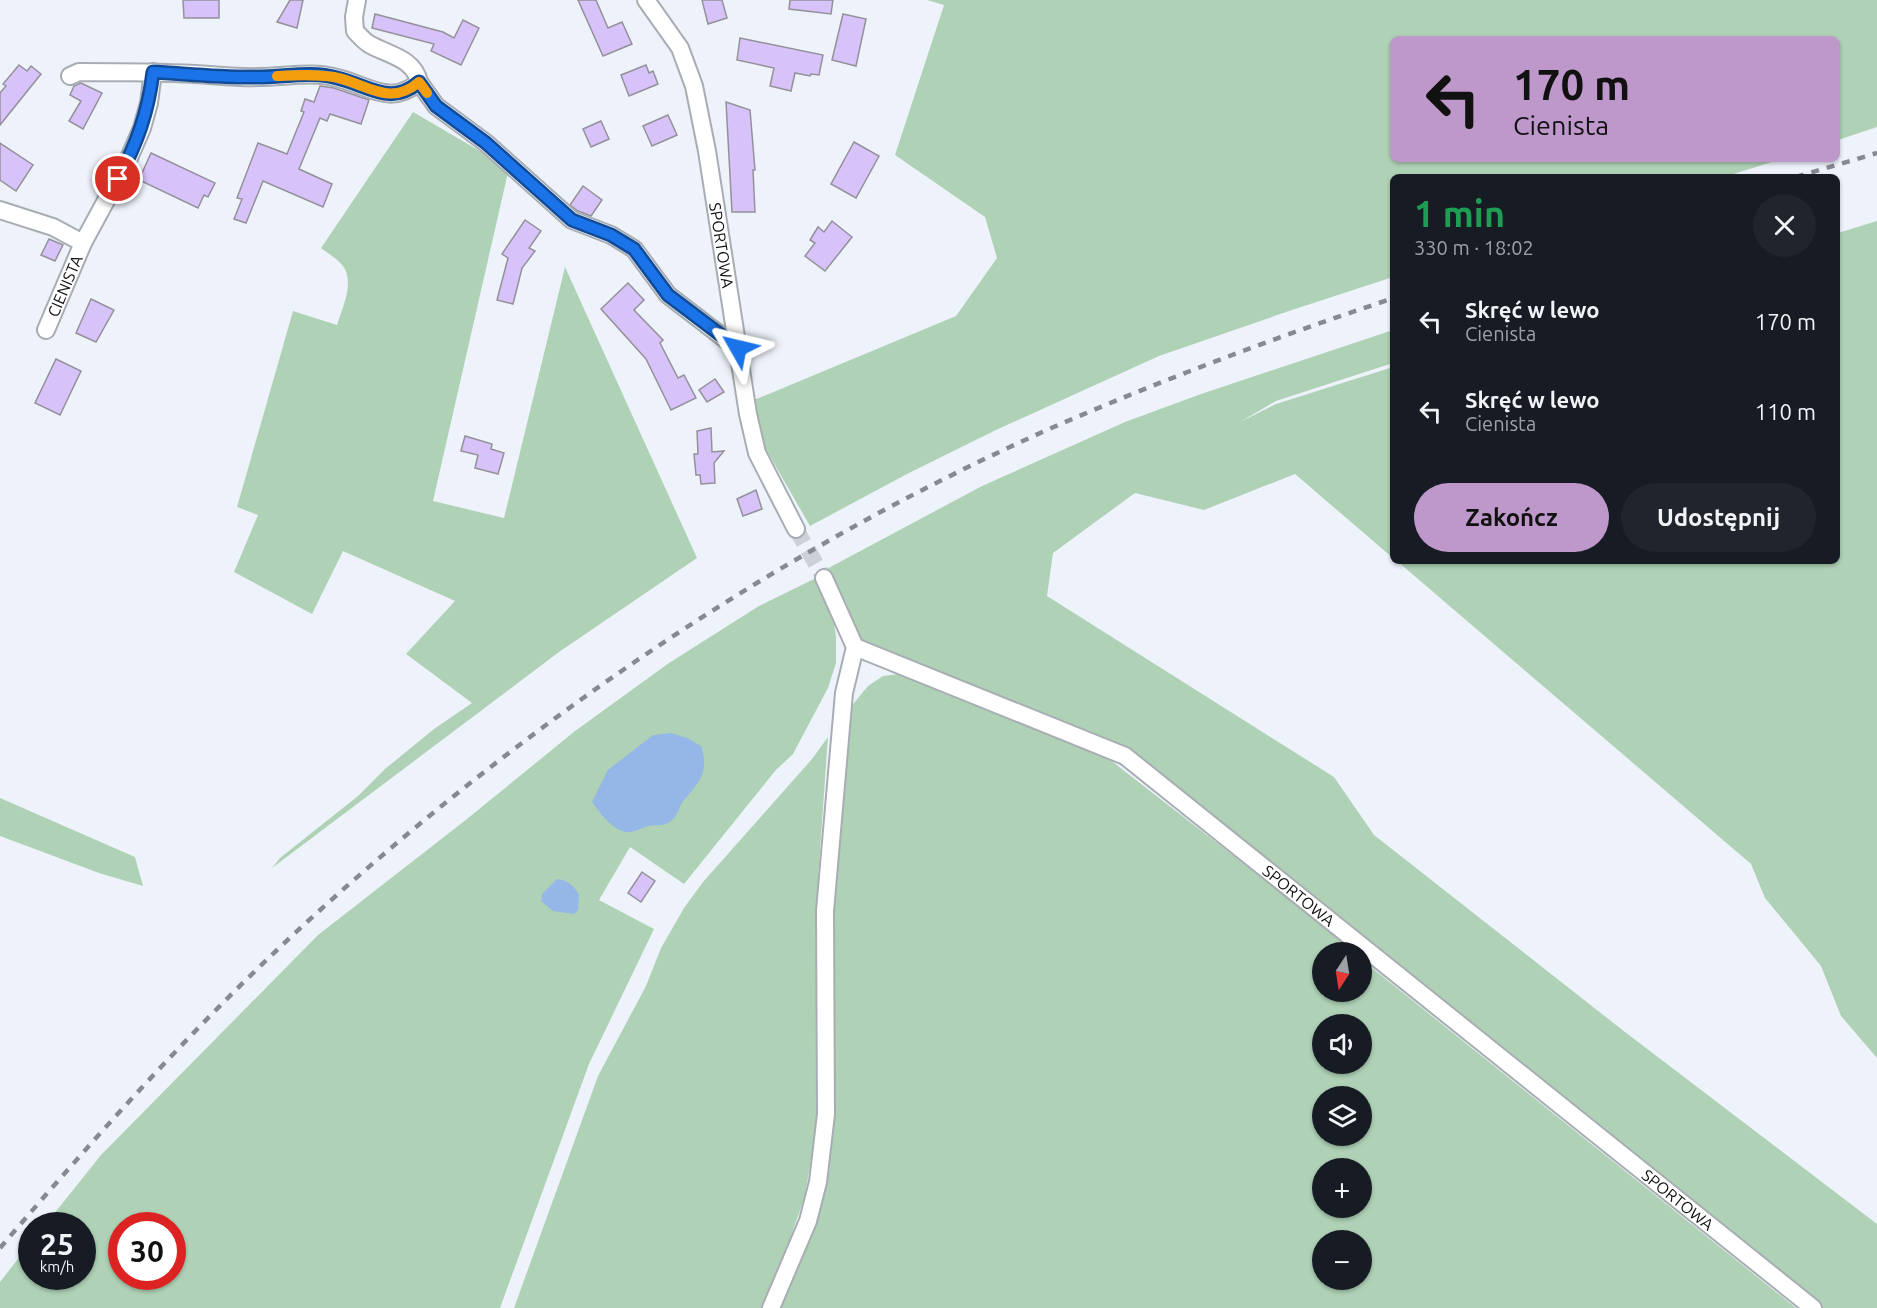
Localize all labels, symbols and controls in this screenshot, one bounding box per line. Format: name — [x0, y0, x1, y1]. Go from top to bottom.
icon: left — [1414, 60, 1492, 138]
text: 170 m — [1513, 61, 1630, 108]
text: Cienista — [1513, 110, 1609, 140]
pin — [92, 153, 143, 204]
icon: arrive — [101, 162, 134, 195]
text: 1 min — [1414, 193, 1505, 234]
button: close — [1753, 194, 1816, 257]
street label: SPORTOWA — [706, 201, 737, 290]
text: 330 m · 18:02 — [1414, 236, 1534, 259]
street label: CIENISTA — [44, 252, 86, 319]
text: Skręć w lewo — [1465, 297, 1599, 322]
icon: left — [1414, 305, 1447, 338]
text: 170 m — [1755, 309, 1816, 334]
position arrow — [706, 316, 770, 380]
text: Cienista — [1465, 322, 1536, 345]
text: Skręć w lewo — [1465, 387, 1599, 412]
icon: left — [1414, 395, 1447, 428]
text: 110 m — [1755, 399, 1816, 424]
text: Cienista — [1465, 412, 1536, 435]
button: Zakończ — [1414, 483, 1609, 552]
button: Udostępnij — [1621, 483, 1816, 552]
street label: SPORTOWA — [1259, 861, 1339, 930]
north arrow — [1312, 942, 1372, 1002]
map controls — [1312, 942, 1372, 1290]
button: sound — [1312, 1014, 1372, 1074]
button: layers — [1312, 1086, 1372, 1146]
button: + — [1312, 1158, 1372, 1218]
street label: SPORTOWA — [1639, 1166, 1718, 1234]
speed limit sign: 30 — [108, 1212, 186, 1290]
text: 25 — [40, 1227, 74, 1261]
button: − — [1312, 1230, 1372, 1290]
text: km/h — [40, 1258, 74, 1275]

